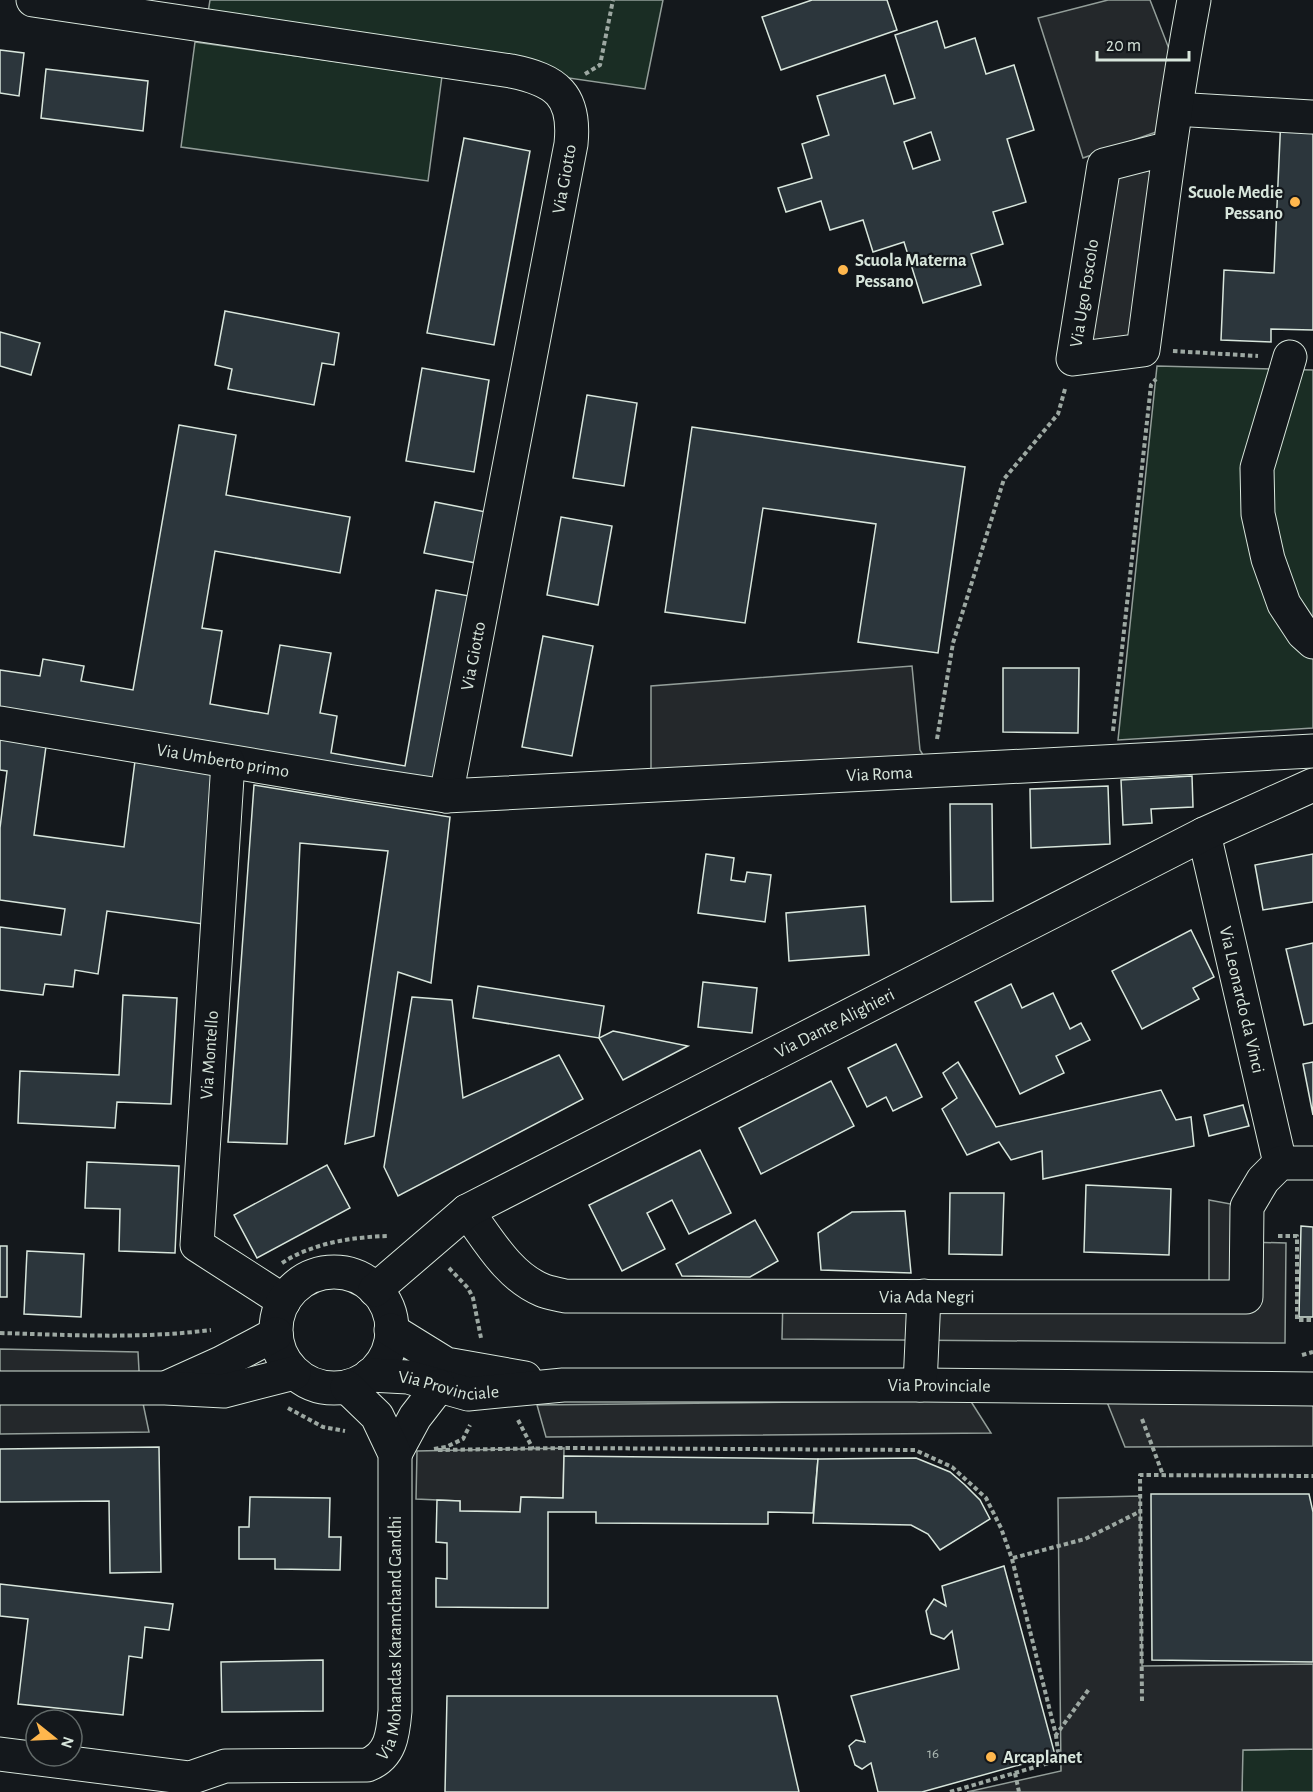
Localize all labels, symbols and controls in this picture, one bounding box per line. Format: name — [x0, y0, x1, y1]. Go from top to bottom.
scale bar — [1097, 24, 1188, 62]
text: 20 m — [1106, 37, 1141, 55]
street label: Via Giotto — [550, 143, 580, 215]
place label: Scuole Medie Pessano — [1188, 184, 1283, 223]
marker: Scuole Medie Pessano — [1288, 195, 1302, 209]
street label: Via Ugo Foscolo — [1068, 238, 1102, 349]
place label: Scuola Materna Pessano — [855, 252, 967, 291]
marker: Scuola Materna Pessano — [836, 263, 850, 277]
street label: Via Giotto — [458, 620, 490, 692]
street label: Via Umberto primo — [155, 741, 291, 781]
street label: Via Roma — [846, 764, 913, 785]
street label: Via Leonardo da Vinci — [1216, 925, 1267, 1075]
street label: Via Dante Alighieri — [772, 986, 898, 1062]
street label: Via Montello — [198, 1010, 222, 1100]
street label: Via Ada Negri — [879, 1288, 975, 1307]
street label: Via Provinciale — [398, 1369, 500, 1404]
street label: Via Provinciale — [888, 1377, 991, 1396]
street label: Via Mohandas Karamchand Gandhi — [374, 1516, 405, 1764]
north arrow — [24, 1708, 84, 1768]
text: N — [58, 1735, 77, 1750]
house number: 16 — [927, 1746, 939, 1761]
place label: Arcaplanet — [1003, 1749, 1082, 1767]
marker: Arcaplanet — [984, 1750, 998, 1764]

